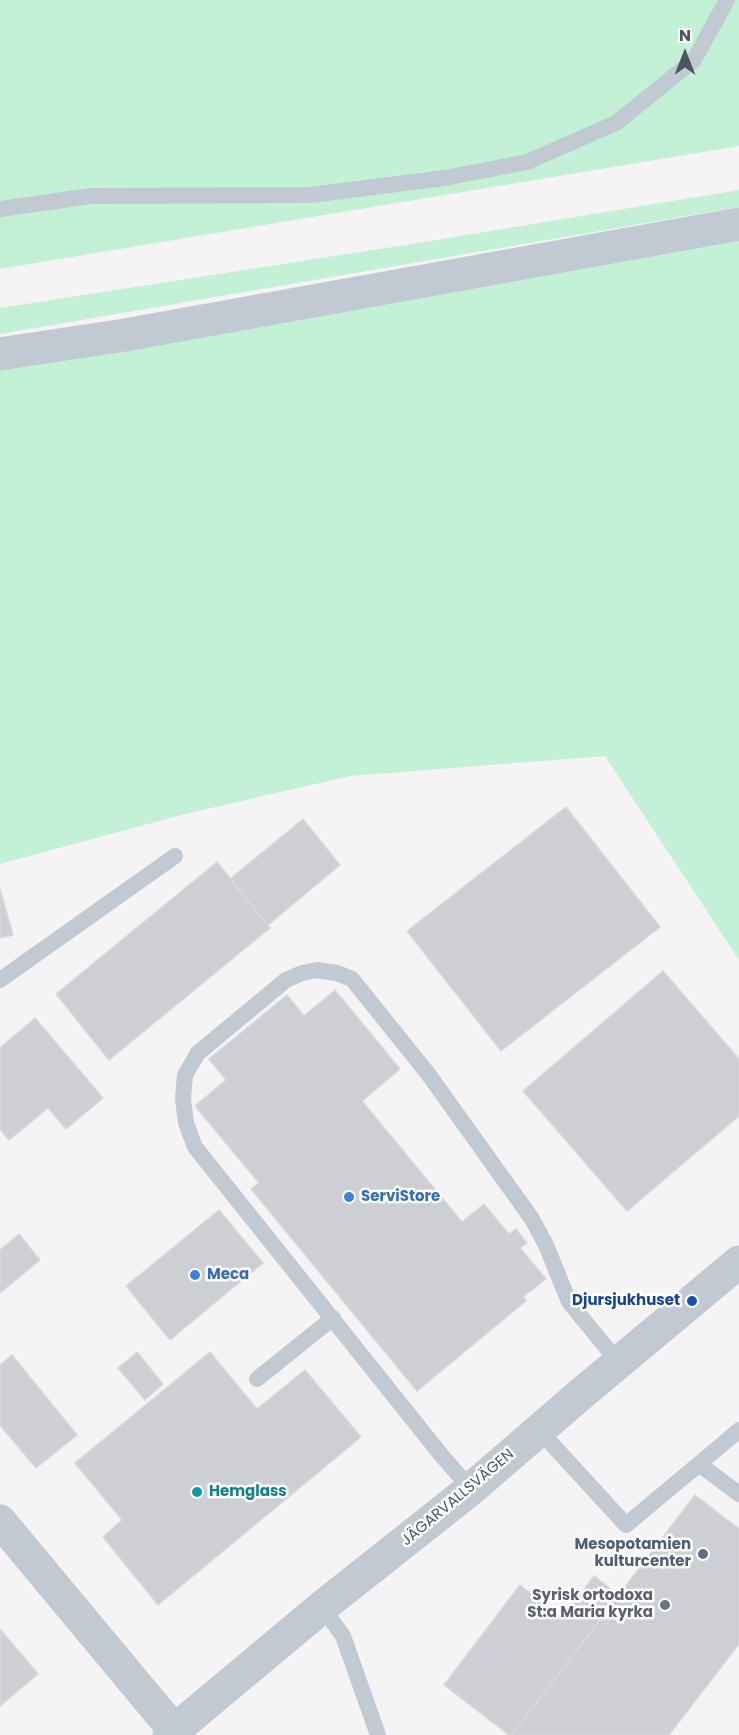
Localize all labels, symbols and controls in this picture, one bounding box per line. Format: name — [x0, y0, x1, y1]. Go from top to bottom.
north arrow — [655, 24, 715, 84]
text: N — [679, 24, 691, 47]
place label: ServiStore — [361, 1188, 440, 1206]
marker: ServiStore — [342, 1190, 356, 1204]
place label: Meca — [207, 1266, 249, 1284]
marker: Meca — [188, 1268, 202, 1282]
place label: Djursjukhuset — [572, 1292, 680, 1310]
marker: Djursjukhuset — [685, 1294, 699, 1308]
street label: JÄGARVALLSVÄGEN — [398, 1446, 518, 1550]
place label: Hemglass — [209, 1483, 287, 1501]
marker: Hemglass — [190, 1485, 204, 1499]
place label: Mesopotamien kulturcenter — [574, 1536, 691, 1571]
marker: Mesopotamien kulturcenter — [696, 1547, 710, 1561]
place label: Syrisk ortodoxa St:a Maria kyrka — [527, 1587, 653, 1622]
marker: Syrisk ortodoxa St:a Maria kyrka — [658, 1598, 672, 1612]

